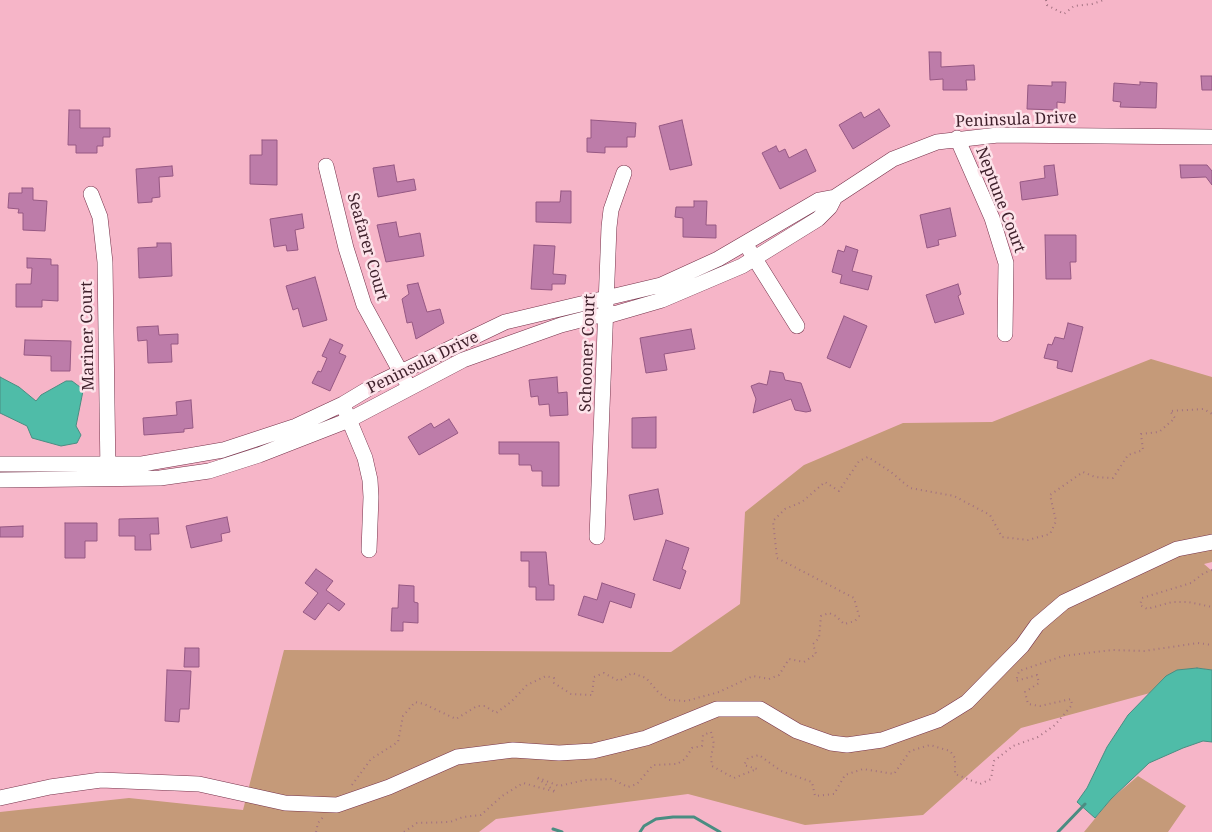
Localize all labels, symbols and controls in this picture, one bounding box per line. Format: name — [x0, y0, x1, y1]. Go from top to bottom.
street label: Peninsula Drive — [955, 108, 1077, 132]
street label: Neptune Court — [971, 144, 1029, 256]
street label: Seafarer Court — [342, 191, 392, 303]
street label: Mariner Court — [77, 281, 99, 391]
street label: Schooner Court — [576, 294, 600, 412]
street label: Peninsula Drive — [364, 328, 482, 398]

